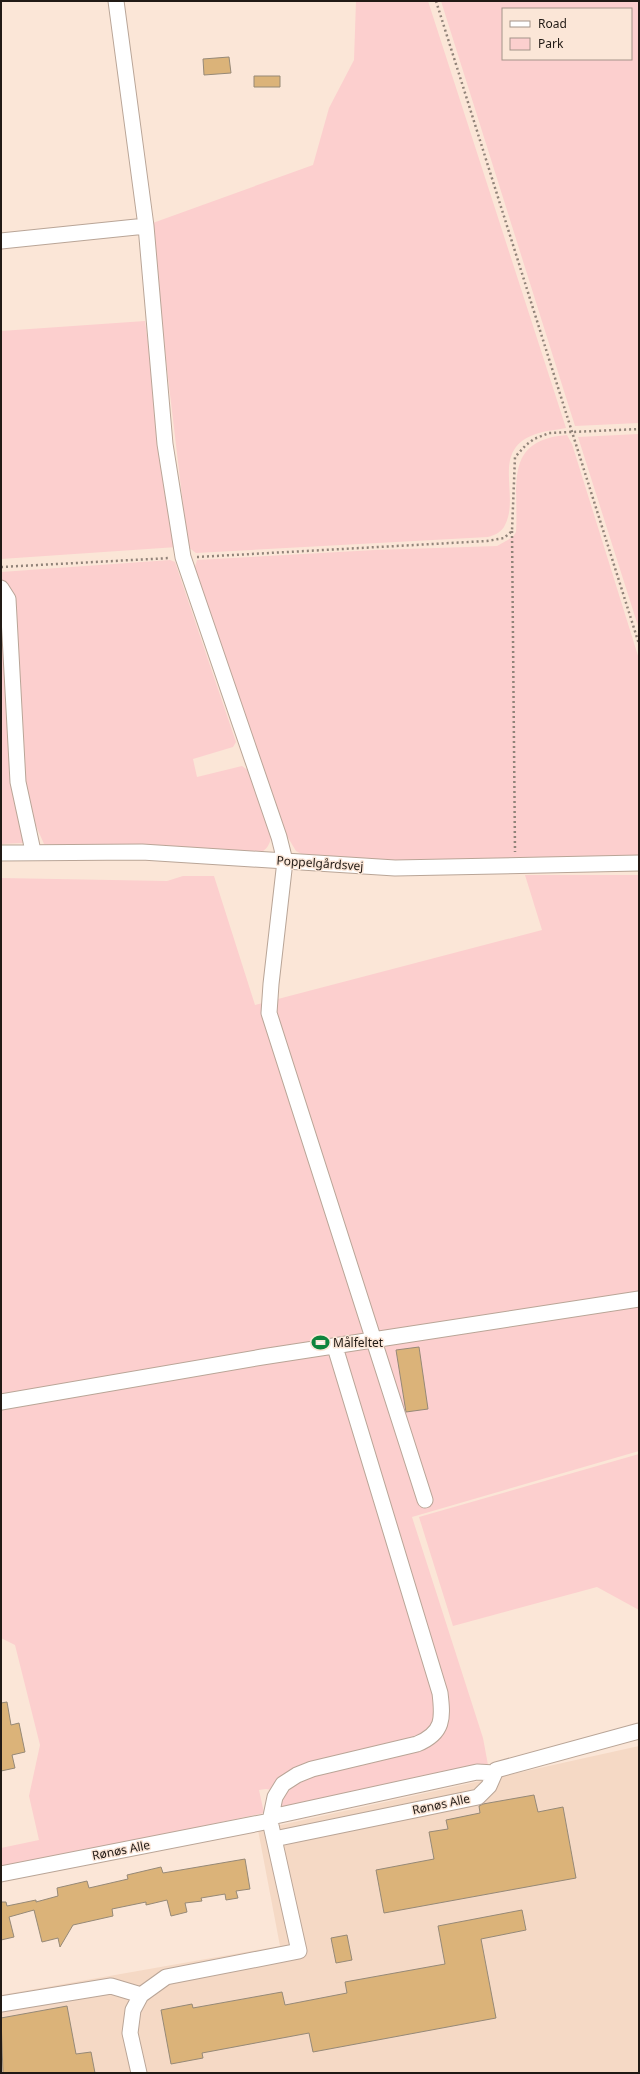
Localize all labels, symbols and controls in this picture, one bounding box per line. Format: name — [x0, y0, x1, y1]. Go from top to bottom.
legend — [502, 8, 632, 60]
text: Road — [538, 15, 567, 32]
text: Park — [538, 35, 564, 52]
street label: Poppelgårdsvej — [276, 851, 364, 875]
sports icon: Målfeltet — [310, 1332, 330, 1352]
place label: Målfeltet — [333, 1334, 384, 1351]
street label: Rønøs Alle — [410, 1790, 472, 1818]
street label: Rønøs Alle — [90, 1836, 152, 1864]

